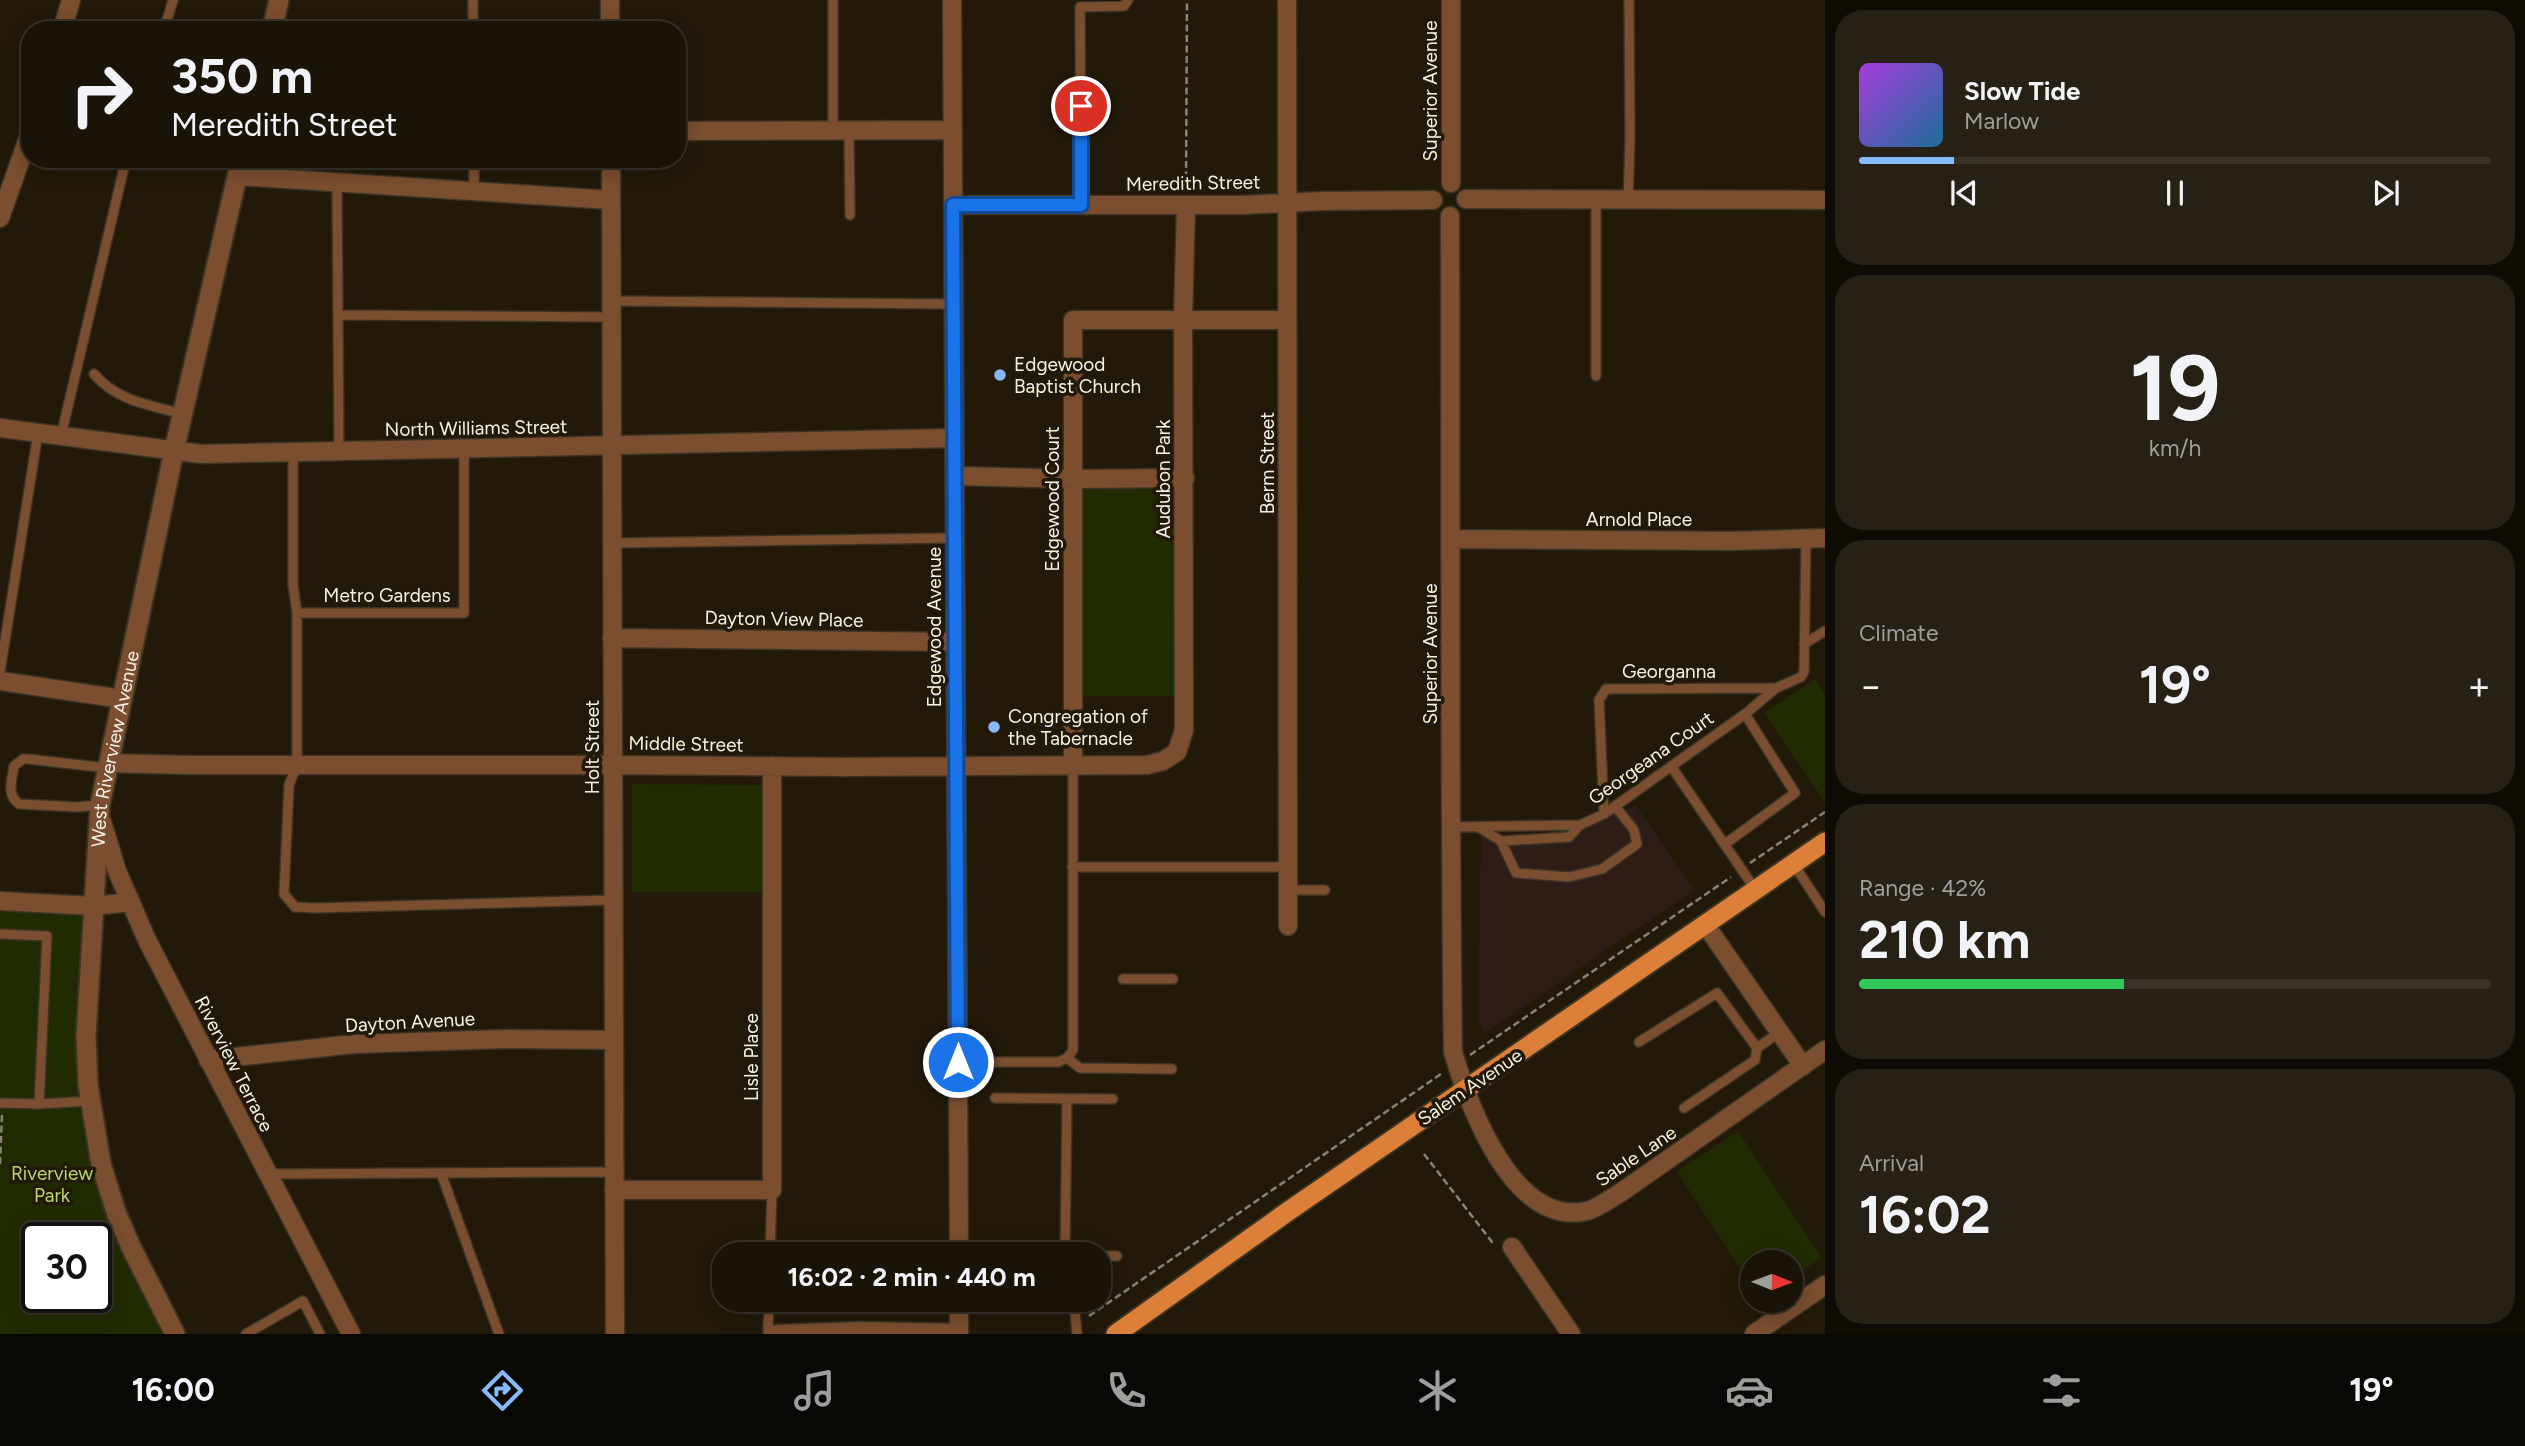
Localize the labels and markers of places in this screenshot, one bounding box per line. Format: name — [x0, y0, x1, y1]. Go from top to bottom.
pin — [1051, 76, 1111, 136]
place label: Edgewood Baptist Church — [1014, 353, 1141, 398]
marker: Edgewood Baptist Church — [992, 367, 1008, 383]
place label: Congregation of the Tabernacle — [1008, 705, 1148, 750]
marker: Congregation of the Tabernacle — [986, 719, 1002, 735]

